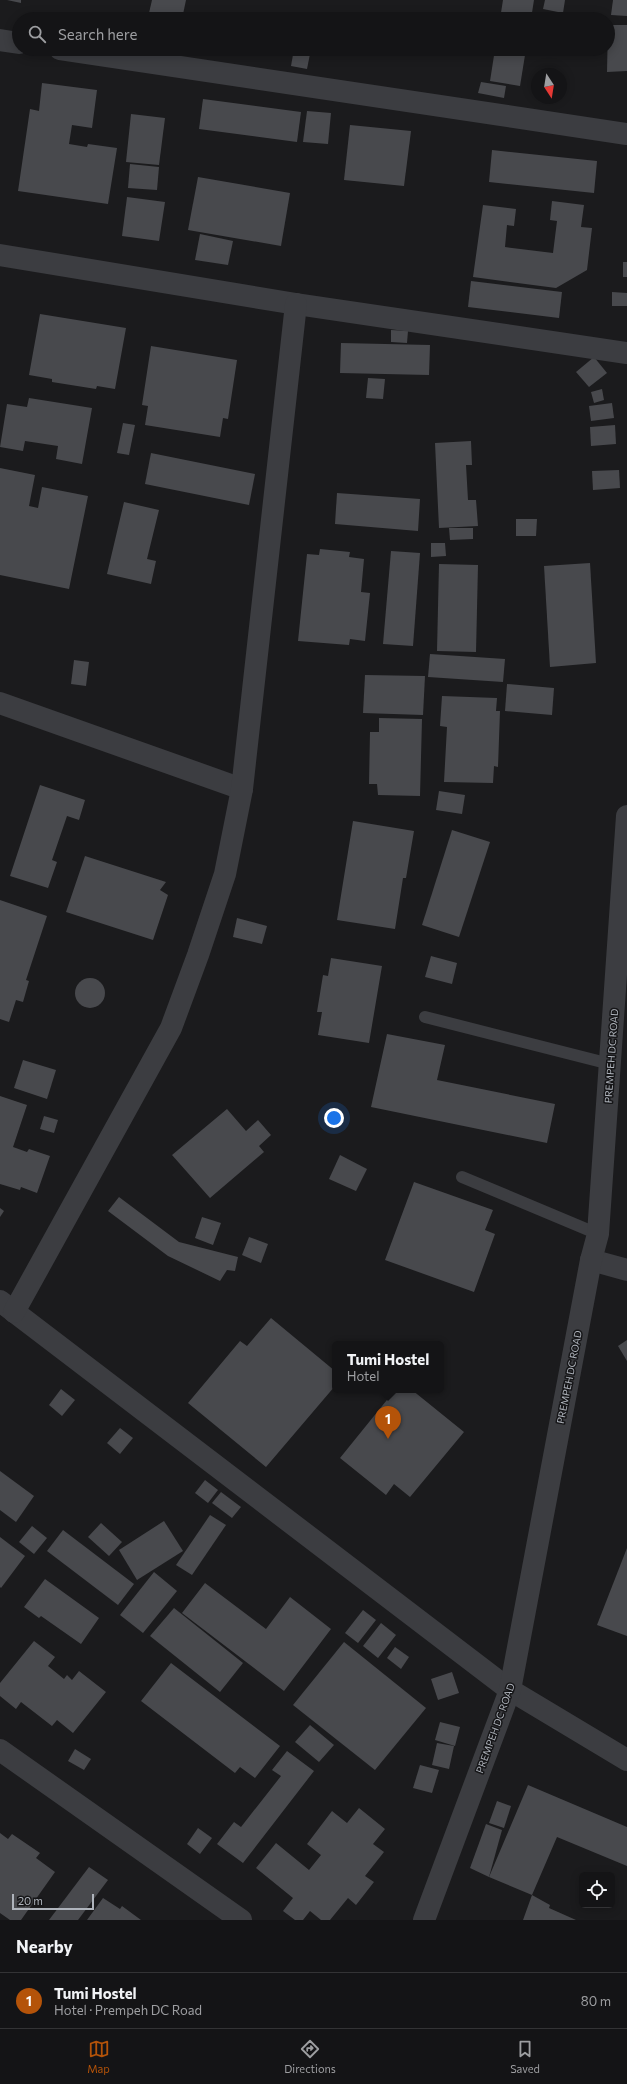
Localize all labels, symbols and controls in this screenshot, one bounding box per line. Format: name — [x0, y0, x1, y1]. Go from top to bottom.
search box — [12, 12, 615, 56]
icon: search — [26, 23, 48, 45]
text: Search here — [58, 25, 137, 43]
north arrow — [531, 68, 567, 104]
street label: PREMPEH DC ROAD — [602, 1008, 620, 1104]
your location — [324, 1108, 344, 1128]
street label: PREMPEH DC ROAD — [554, 1329, 584, 1425]
popup — [332, 1341, 444, 1393]
text: Tumi Hostel — [347, 1350, 429, 1368]
text: Hotel — [347, 1368, 379, 1384]
pin: 1 — [375, 1406, 401, 1439]
street label: PREMPEH DC ROAD — [473, 1681, 517, 1775]
map controls — [579, 1872, 615, 1908]
button: locate — [579, 1872, 615, 1908]
scale bar — [12, 1892, 94, 1911]
text: 20 m — [18, 1894, 43, 1907]
text: Nearby — [16, 1936, 73, 1957]
text: Tumi Hostel — [54, 1984, 137, 2002]
text: 1 — [26, 1993, 32, 2009]
text: 80 m — [581, 1993, 611, 2009]
text: Hotel · Prempeh DC Road — [54, 2002, 202, 2018]
tab: Map — [87, 2038, 110, 2075]
tab: Directions — [284, 2038, 336, 2075]
tab: Saved — [510, 2038, 540, 2075]

